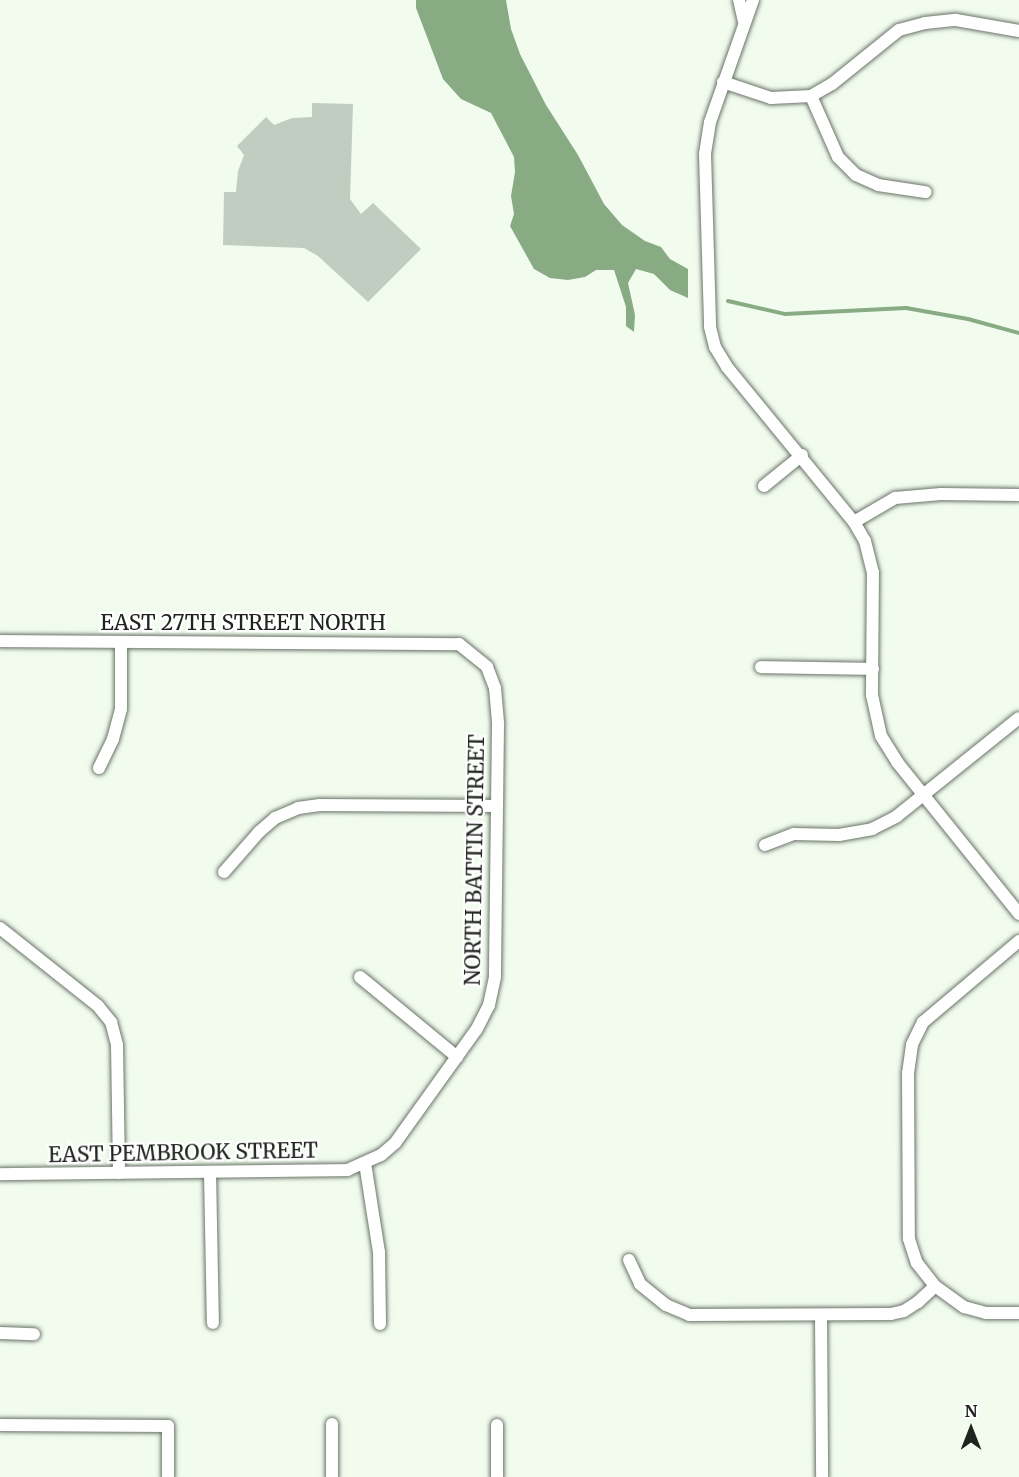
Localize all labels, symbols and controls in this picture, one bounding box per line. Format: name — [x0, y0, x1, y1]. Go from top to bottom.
street label: EAST 27TH STREET NORTH — [100, 610, 386, 636]
street label: NORTH BATTIN STREET — [460, 734, 490, 986]
street label: EAST PEMBROOK STREET — [48, 1138, 318, 1168]
north arrow — [941, 1399, 1001, 1459]
text: N — [965, 1401, 977, 1421]

